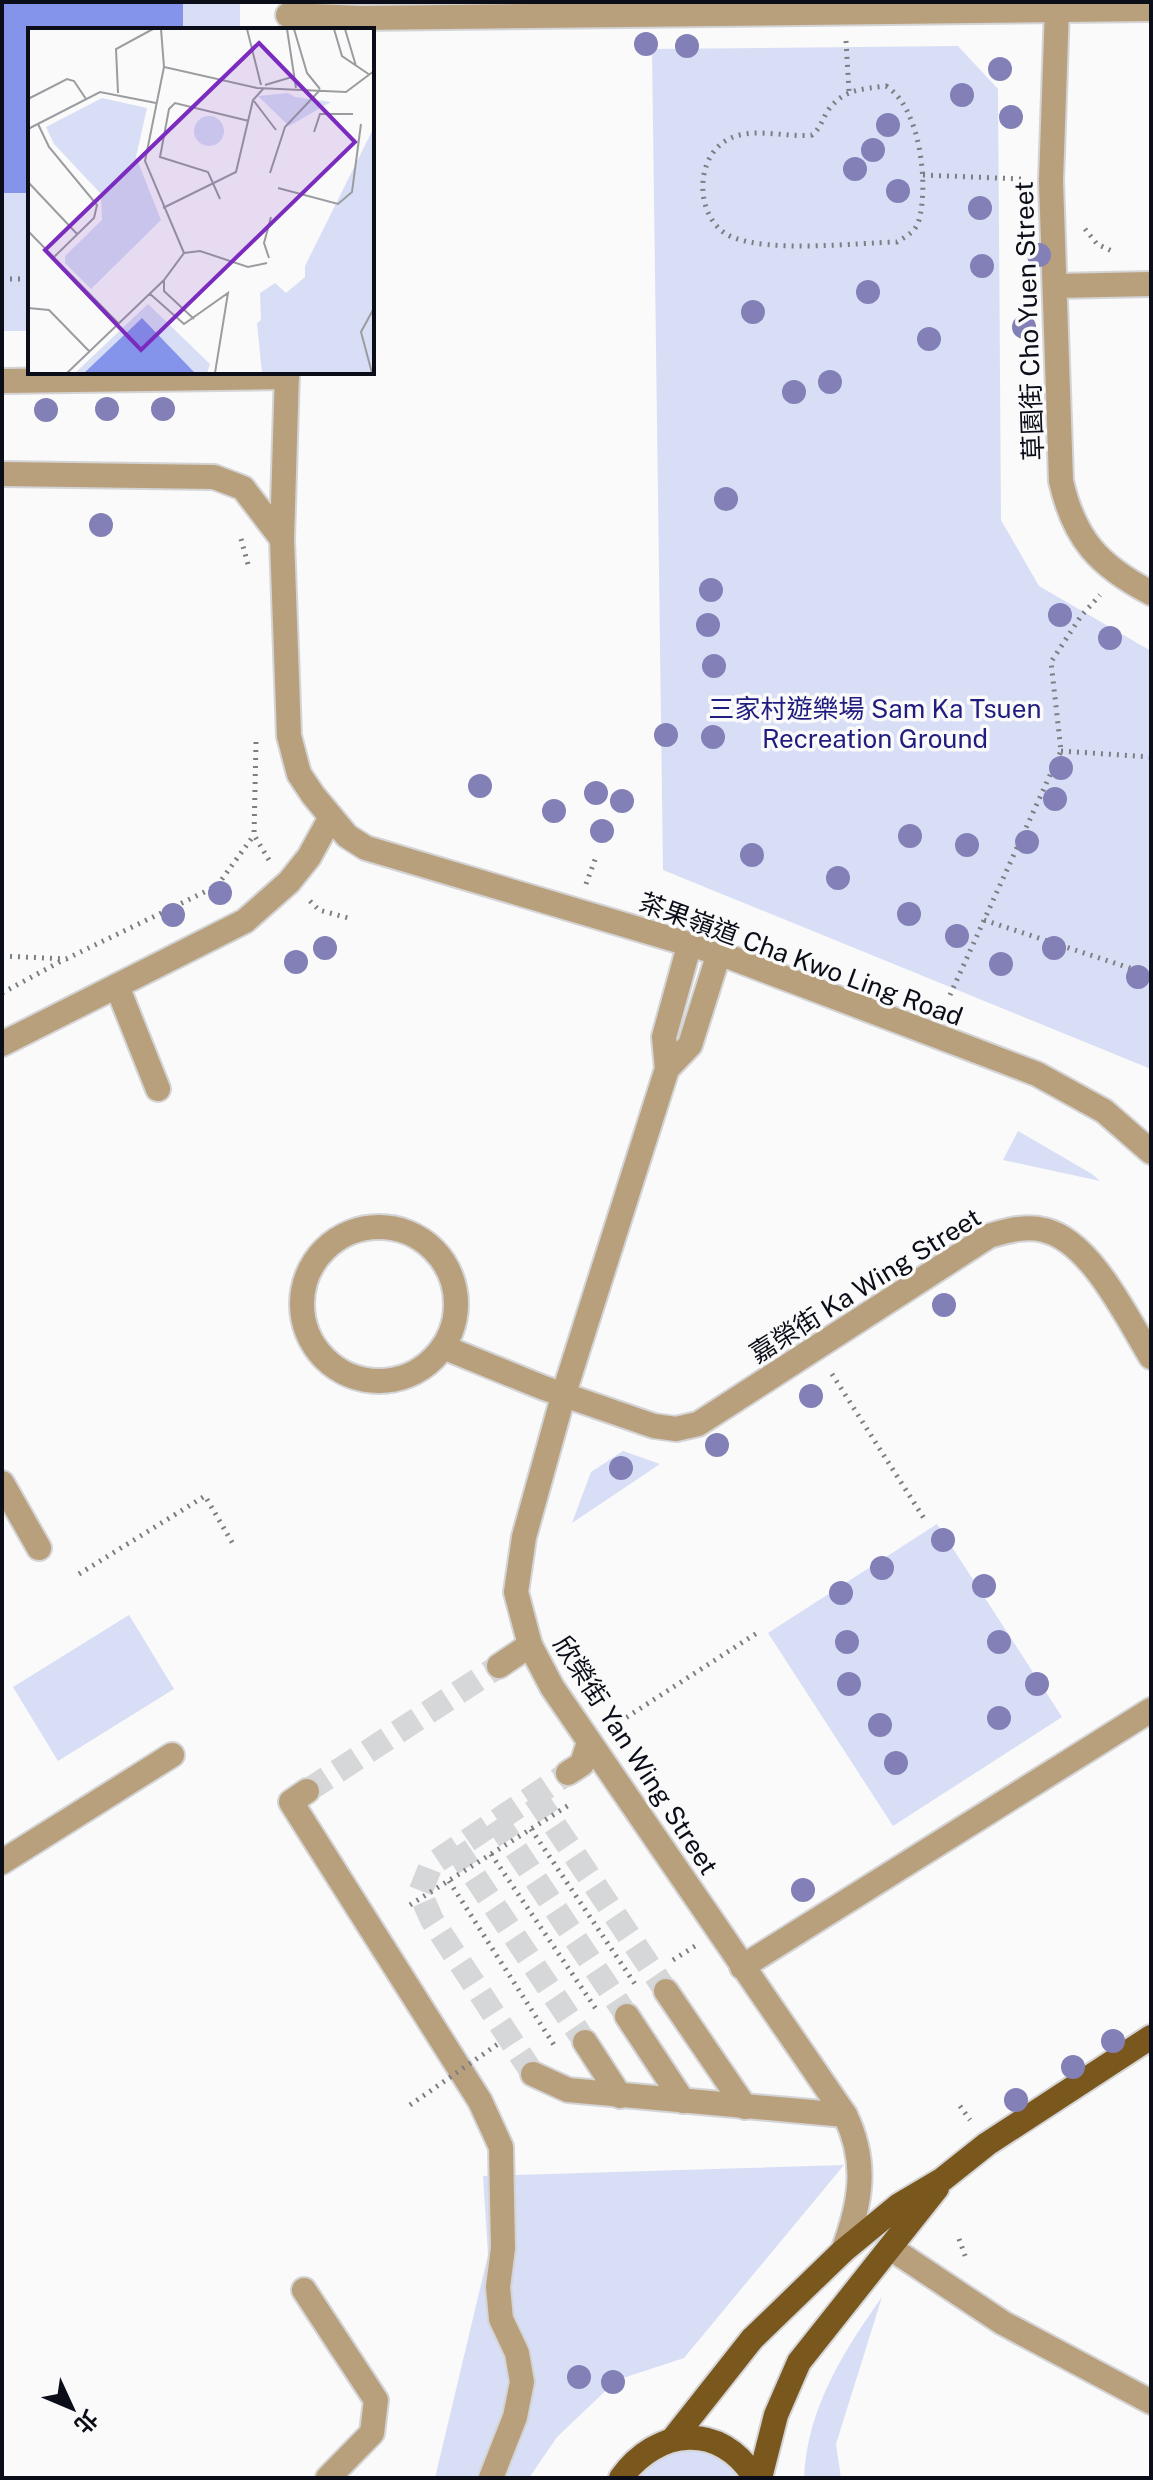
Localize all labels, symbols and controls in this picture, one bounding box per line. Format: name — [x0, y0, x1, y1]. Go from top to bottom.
inset map — [28, 28, 374, 374]
street label: 草園街 Cho Yuen Street — [1008, 181, 1048, 461]
park label: 三家村遊樂場 Sam Ka Tsuen Recreation Ground — [709, 693, 1041, 754]
street label: 茶果嶺道 Cha Kwo Ling Road — [635, 886, 967, 1032]
street label: 嘉榮街 Ka Wing Street — [744, 1201, 986, 1369]
street label: 欣榮街 Yan Wing Street — [547, 1630, 725, 1880]
north arrow — [32, 2368, 112, 2448]
text: 北 — [69, 2405, 103, 2439]

